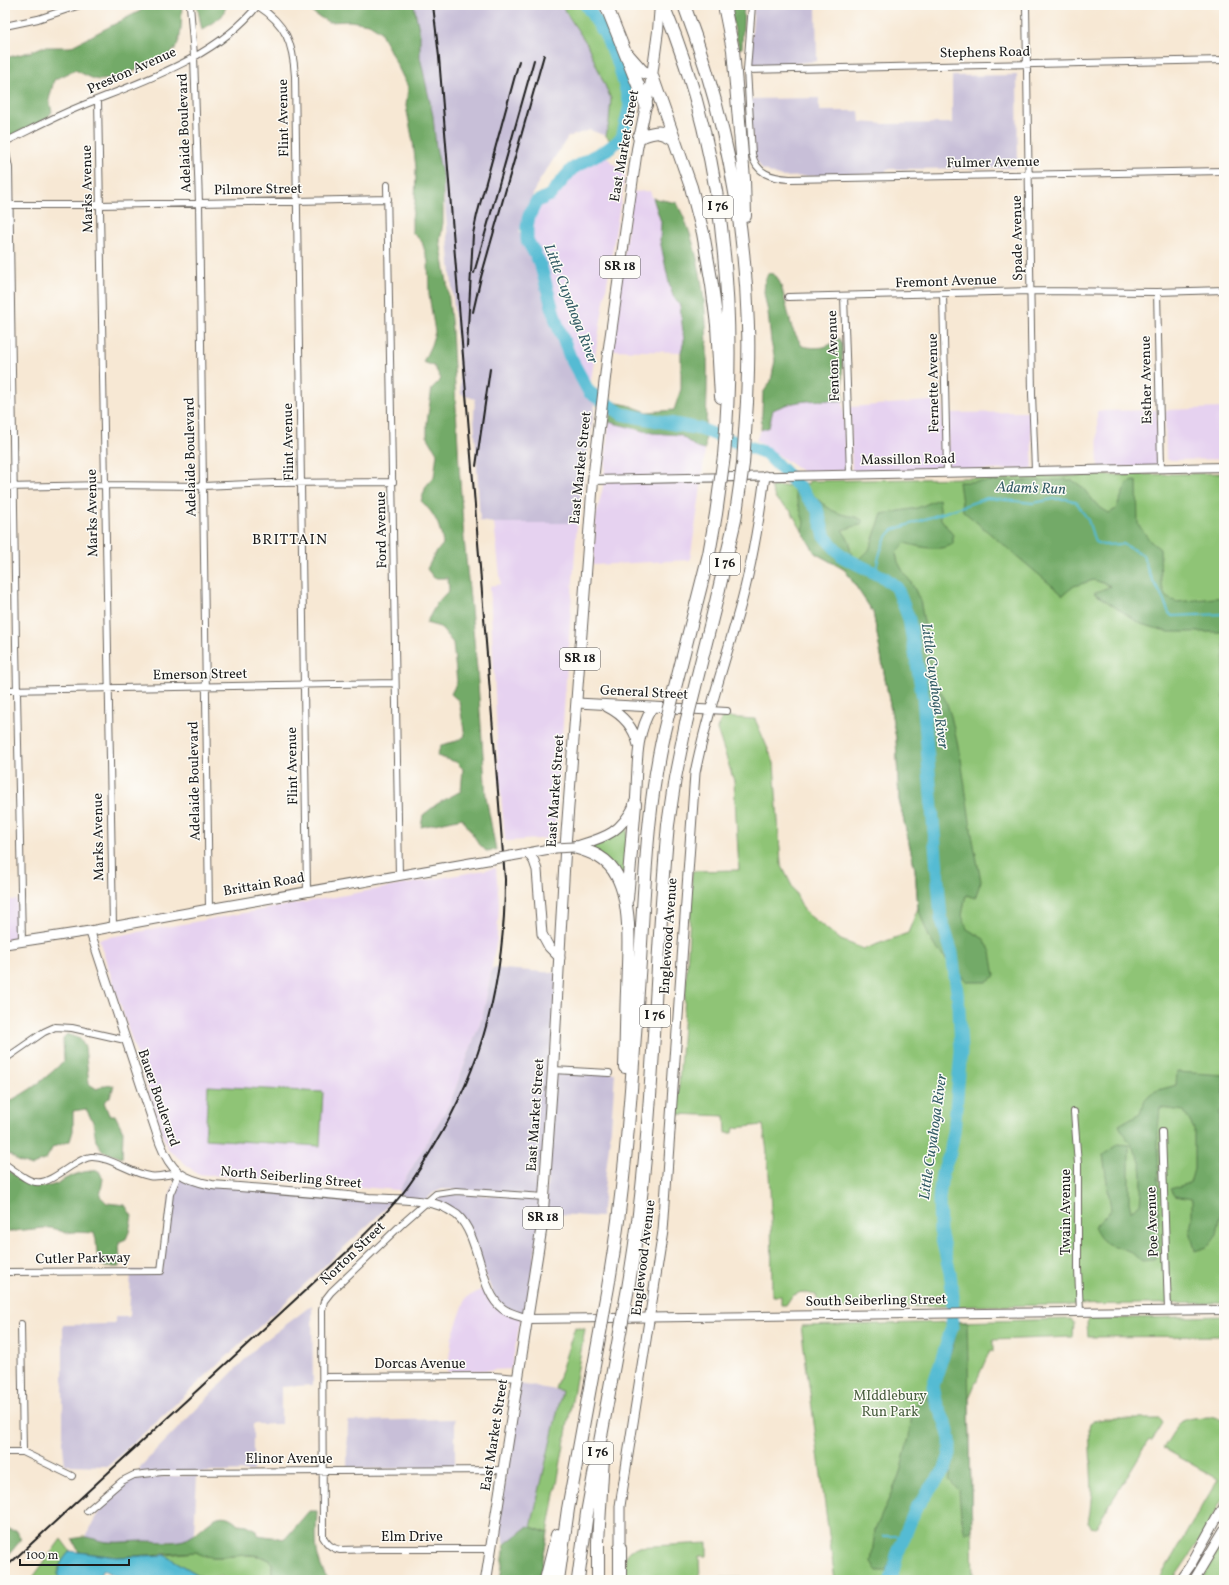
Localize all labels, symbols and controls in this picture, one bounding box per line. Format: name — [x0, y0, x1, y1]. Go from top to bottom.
street label: Preston Avenue — [84, 43, 180, 99]
street label: Stephens Road — [939, 43, 1031, 63]
street label: Adelaide Boulevard — [173, 73, 197, 193]
street label: Flint Avenue — [274, 78, 294, 157]
street label: East Market Street — [606, 88, 644, 204]
street label: Marks Avenue — [78, 144, 98, 233]
street label: Fulmer Avenue — [946, 153, 1040, 173]
street label: Pilmore Street — [214, 180, 302, 200]
street label: Spade Avenue — [1008, 195, 1028, 281]
road number: I 76 — [703, 196, 733, 218]
water label: Little Cuyahoga River — [537, 241, 603, 367]
road number: SR 18 — [600, 256, 640, 278]
street label: Fremont Avenue — [895, 271, 997, 293]
street label: Fenton Avenue — [823, 310, 845, 402]
street label: Fernette Avenue — [924, 333, 944, 433]
street label: Esther Avenue — [1137, 335, 1157, 425]
street label: Adelaide Boulevard — [180, 397, 202, 517]
street label: Flint Avenue — [279, 402, 299, 481]
street label: East Market Street — [566, 411, 596, 525]
street label: Massillon Road — [860, 450, 956, 470]
street label: Marks Avenue — [83, 468, 103, 557]
water label: Adam's Run — [995, 477, 1066, 501]
street label: Ford Avenue — [372, 491, 392, 569]
district label: BRITTAIN — [252, 530, 328, 551]
road number: I 76 — [710, 553, 740, 575]
water label: Little Cuyahoga River — [915, 622, 953, 751]
road number: SR 18 — [560, 648, 600, 670]
street label: Emerson Street — [153, 665, 248, 685]
street label: General Street — [599, 681, 689, 705]
street label: Adelaide Boulevard — [184, 721, 206, 841]
street label: Flint Avenue — [283, 726, 303, 805]
street label: East Market Street — [543, 734, 569, 848]
street label: Marks Avenue — [89, 792, 109, 881]
street label: Brittain Road — [222, 868, 306, 902]
street label: Englewood Avenue — [655, 877, 683, 995]
road number: I 76 — [640, 1005, 670, 1027]
street label: Bauer Boulevard — [132, 1047, 184, 1149]
street label: East Market Street — [523, 1058, 549, 1172]
water label: Little Cuyahoga River — [915, 1072, 953, 1201]
street label: North Seiberling Street — [219, 1162, 363, 1194]
street label: Twain Avenue — [1057, 1168, 1076, 1255]
street label: Poe Avenue — [1142, 1186, 1164, 1258]
street label: Englewood Avenue — [627, 1199, 661, 1317]
road number: SR 18 — [523, 1207, 563, 1229]
street label: Norton Street — [316, 1218, 390, 1290]
street label: Cutler Parkway — [35, 1249, 131, 1269]
street label: South Seiberling Street — [805, 1290, 947, 1312]
street label: Dorcas Avenue — [374, 1355, 466, 1374]
street label: East Market Street — [477, 1377, 513, 1493]
park label: MIddlebury Run Park — [853, 1387, 927, 1422]
road number: I 76 — [583, 1442, 613, 1464]
street label: Elinor Avenue — [245, 1450, 333, 1469]
street label: Elm Drive — [381, 1528, 443, 1547]
scale bar — [20, 1541, 129, 1567]
text: 100 m — [26, 1548, 59, 1564]

